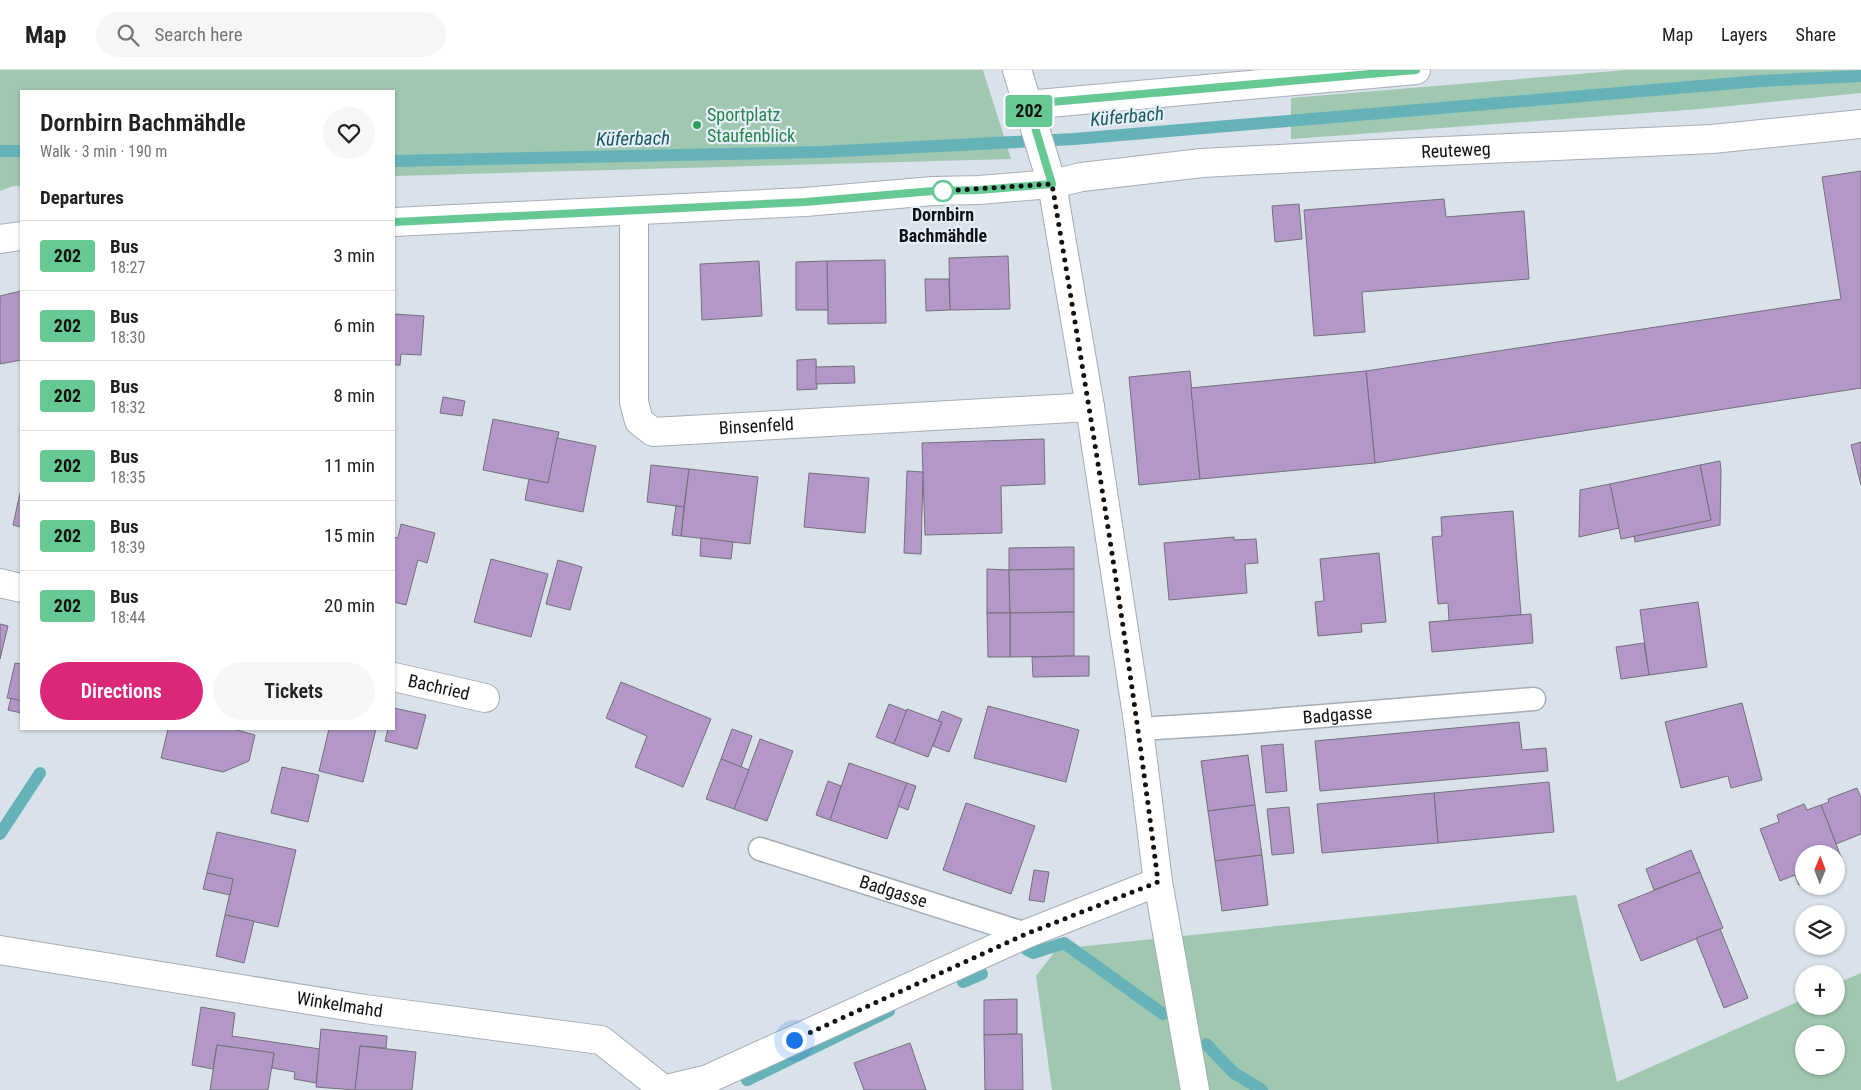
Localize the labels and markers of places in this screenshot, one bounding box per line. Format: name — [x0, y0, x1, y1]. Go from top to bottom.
place label: Sportplatz Staufenblick — [707, 104, 795, 146]
marker: Sportplatz Staufenblick — [691, 119, 703, 131]
marker: Dornbirn Bachmähdle — [932, 180, 954, 202]
place label: Dornbirn Bachmähdle — [899, 204, 988, 246]

